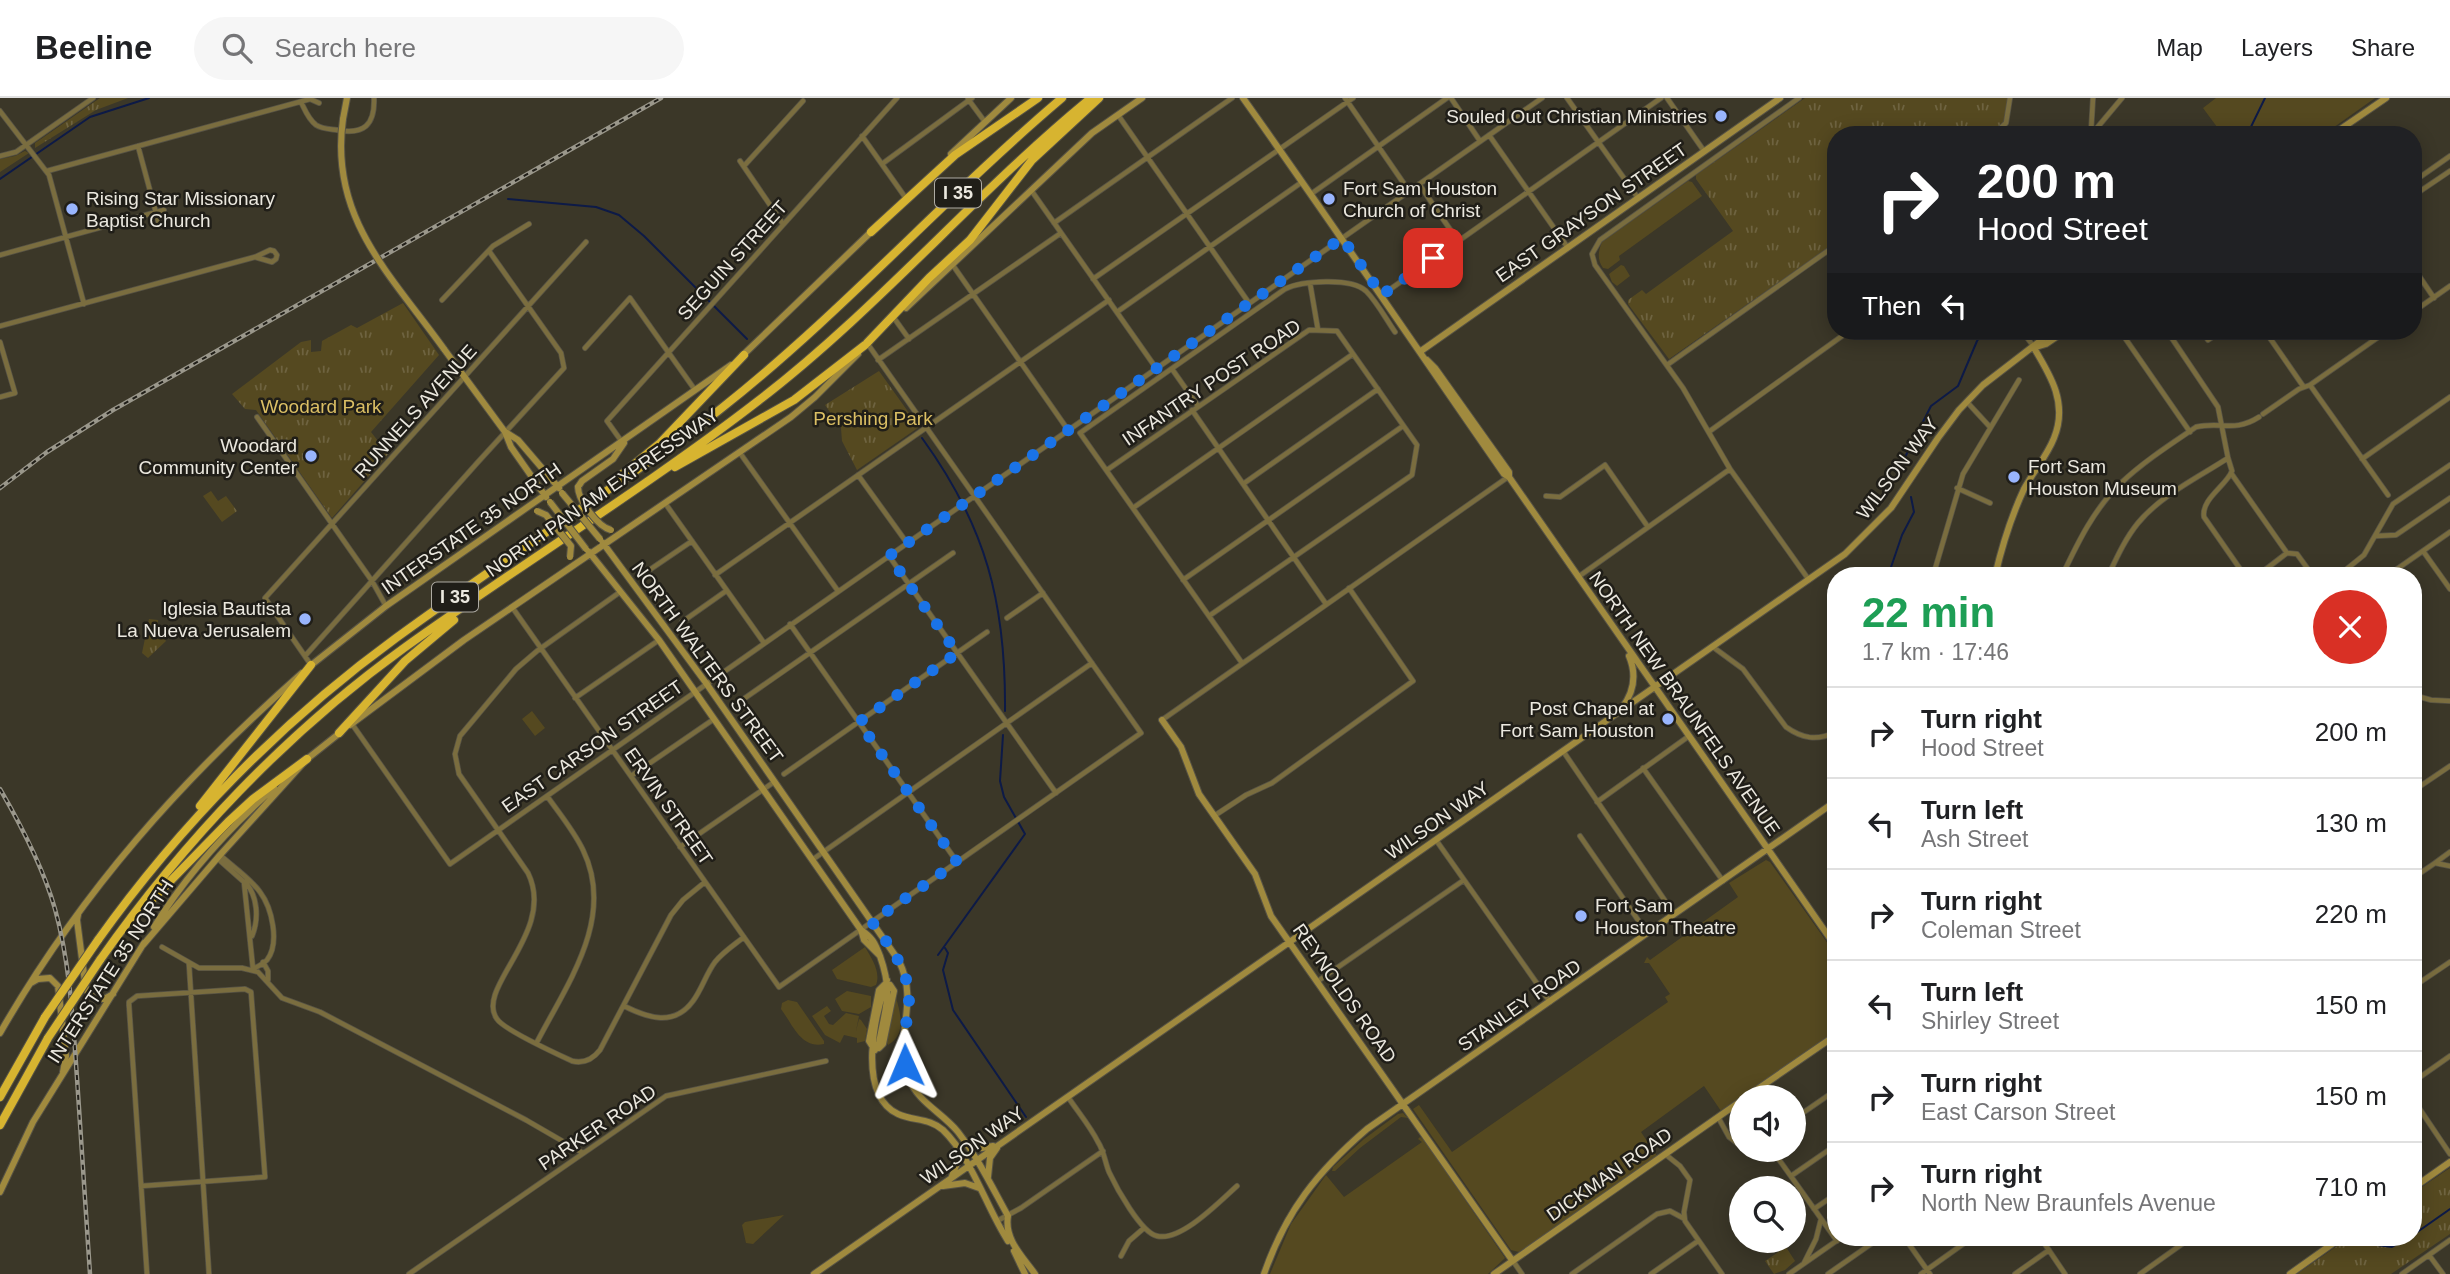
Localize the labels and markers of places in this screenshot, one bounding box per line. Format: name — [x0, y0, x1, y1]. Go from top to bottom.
place label: Souled Out Christian Ministries — [1446, 106, 1707, 127]
marker: Souled Out Christian Ministries — [1713, 108, 1729, 124]
place label: Fort Sam Houston Church of Christ — [1343, 178, 1497, 221]
place label: Rising Star Missionary Baptist Church — [86, 188, 275, 231]
marker: Fort Sam Houston Church of Christ — [1321, 191, 1337, 207]
marker: Rising Star Missionary Baptist Church — [64, 201, 80, 217]
pin — [1403, 228, 1463, 288]
place label: Woodard Community Center — [139, 435, 298, 478]
marker: Woodard Community Center — [303, 448, 319, 464]
place label: Fort Sam Houston Museum — [2028, 456, 2177, 499]
marker: Fort Sam Houston Museum — [2006, 469, 2022, 485]
place label: Iglesia Bautista La Nueva Jerusalem — [117, 598, 291, 641]
marker: Iglesia Bautista La Nueva Jerusalem — [297, 611, 313, 627]
place label: Post Chapel at Fort Sam Houston — [1500, 698, 1655, 741]
marker: Post Chapel at Fort Sam Houston — [1660, 711, 1676, 727]
place label: Fort Sam Houston Theatre — [1595, 895, 1736, 938]
marker: Fort Sam Houston Theatre — [1573, 908, 1589, 924]

